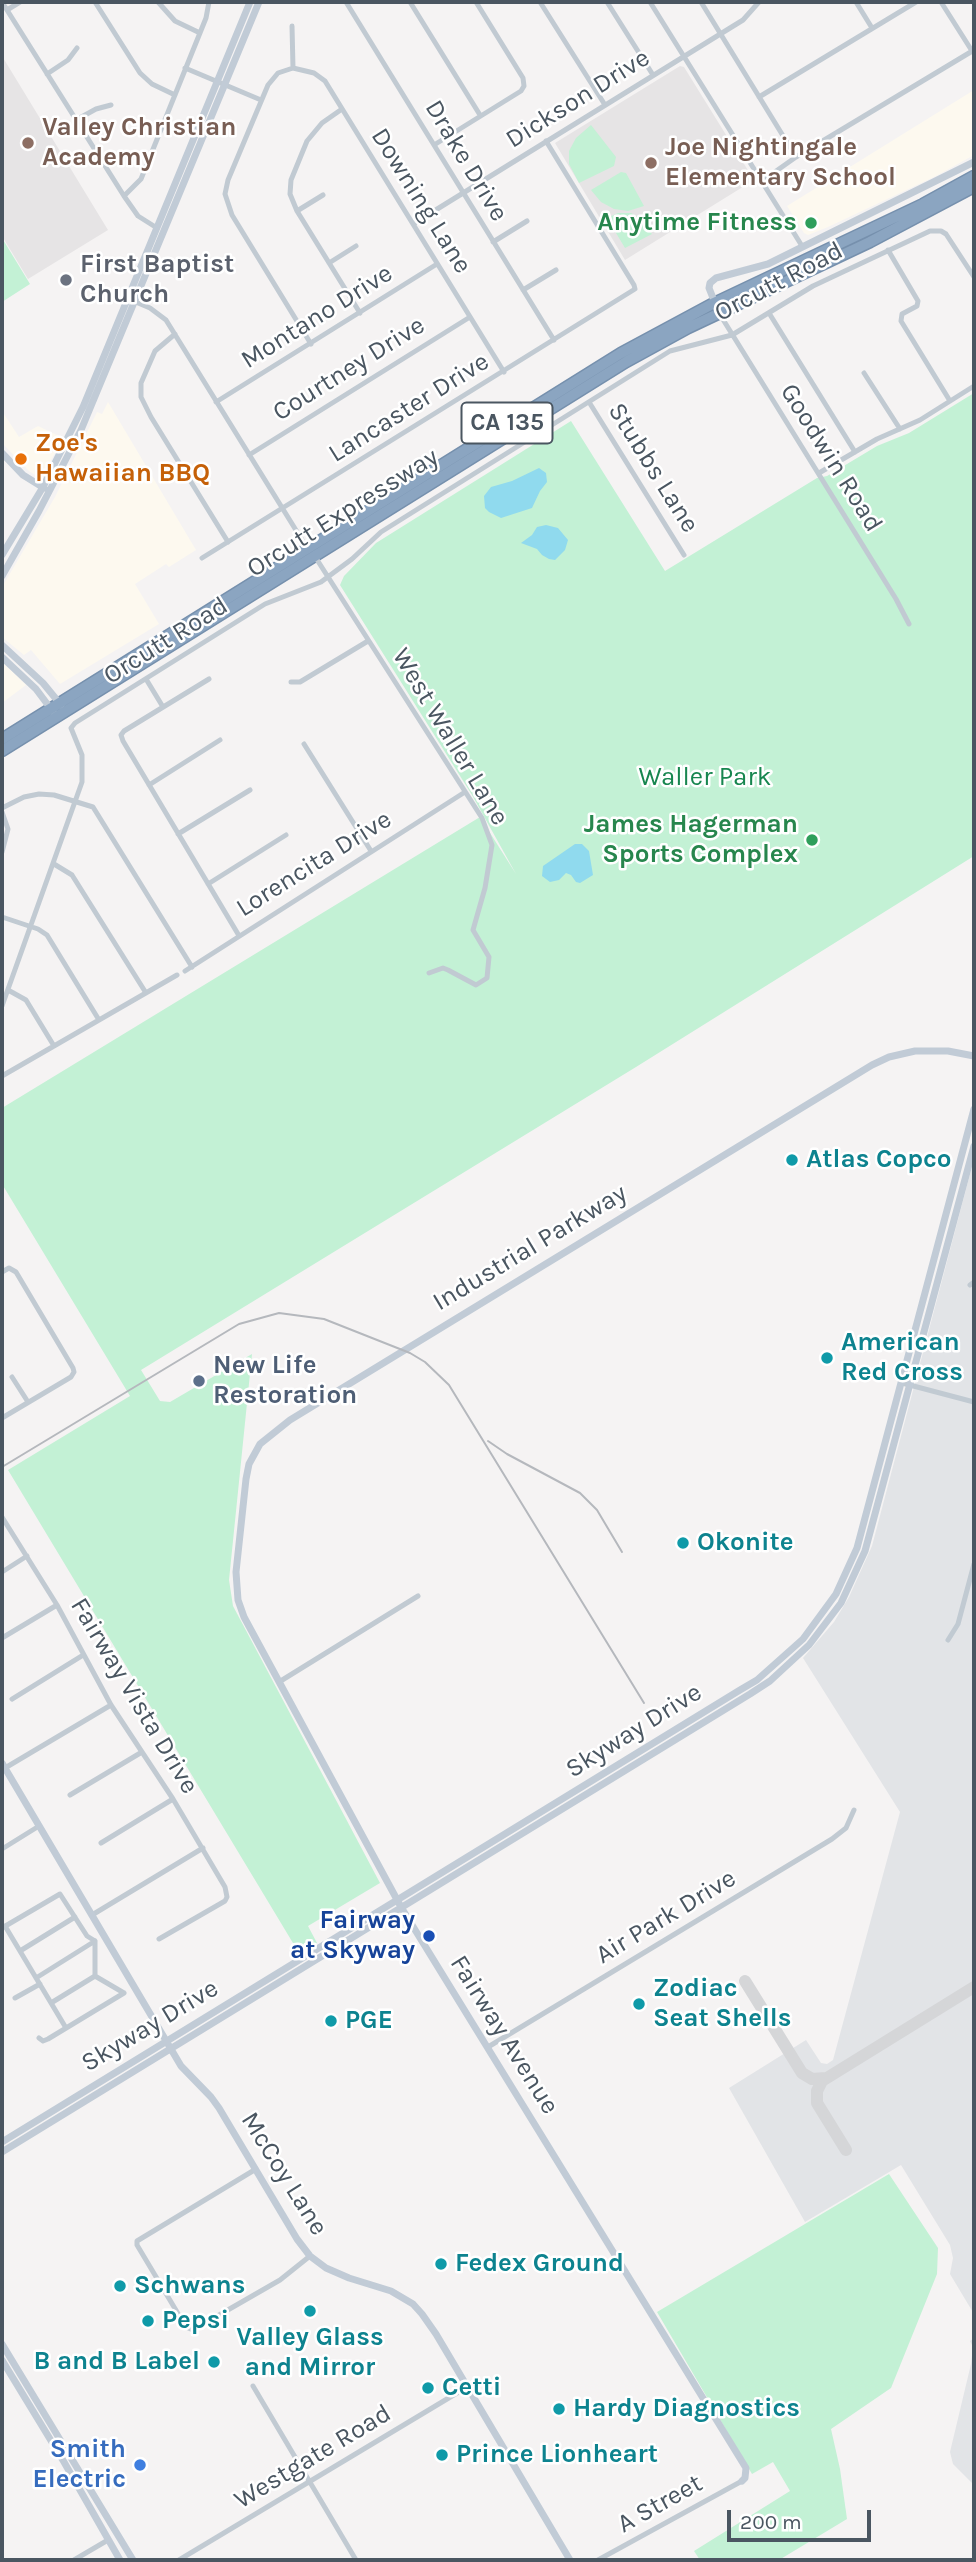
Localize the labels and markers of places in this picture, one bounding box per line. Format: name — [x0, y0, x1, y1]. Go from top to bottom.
place label: Valley Christian Academy — [42, 112, 236, 174]
place label: Joe Nightingale Elementary School — [665, 132, 896, 194]
marker: Valley Christian Academy — [20, 135, 36, 151]
marker: Joe Nightingale Elementary School — [643, 155, 659, 171]
place label: Anytime Fitness — [597, 207, 797, 239]
marker: Anytime Fitness — [803, 215, 819, 231]
place label: First Baptist Church — [80, 249, 234, 310]
marker: First Baptist Church — [58, 272, 74, 288]
place label: Zoe's Hawaiian BBQ — [35, 428, 210, 490]
marker: Zoe's Hawaiian BBQ — [13, 451, 29, 467]
place label: James Hagerman Sports Complex — [584, 809, 798, 870]
marker: James Hagerman Sports Complex — [804, 832, 820, 848]
place label: Atlas Copco — [806, 1144, 951, 1176]
marker: Atlas Copco — [784, 1152, 800, 1168]
place label: American Red Cross — [841, 1327, 963, 1388]
place label: New Life Restoration — [213, 1350, 357, 1412]
marker: American Red Cross — [819, 1350, 835, 1366]
marker: New Life Restoration — [191, 1373, 207, 1389]
place label: Okonite — [697, 1527, 794, 1559]
marker: Okonite — [675, 1535, 691, 1551]
place label: Fairway at Skyway — [290, 1905, 415, 1966]
marker: Fairway at Skyway — [421, 1928, 437, 1944]
place label: Zodiac Seat Shells — [653, 1973, 792, 2035]
marker: Zodiac Seat Shells — [631, 1996, 647, 2012]
place label: PGE — [345, 2005, 393, 2037]
marker: PGE — [323, 2013, 339, 2029]
place label: Fedex Ground — [455, 2248, 624, 2280]
marker: Fedex Ground — [433, 2256, 449, 2272]
place label: Schwans — [134, 2270, 245, 2302]
marker: Schwans — [112, 2278, 128, 2294]
marker: Valley Glass and Mirror — [302, 2303, 318, 2319]
place label: Pepsi — [162, 2305, 229, 2337]
marker: Pepsi — [140, 2313, 156, 2329]
place label: Valley Glass and Mirror — [236, 2322, 384, 2384]
place label: B and B Label — [33, 2346, 200, 2378]
marker: B and B Label — [206, 2354, 222, 2370]
place label: Cetti — [442, 2372, 501, 2404]
marker: Cetti — [420, 2380, 436, 2396]
place label: Hardy Diagnostics — [573, 2393, 800, 2425]
marker: Hardy Diagnostics — [551, 2401, 567, 2417]
place label: Smith Electric — [33, 2434, 126, 2496]
place label: Prince Lionheart — [456, 2439, 658, 2471]
marker: Prince Lionheart — [434, 2447, 450, 2463]
marker: Smith Electric — [132, 2457, 148, 2473]

